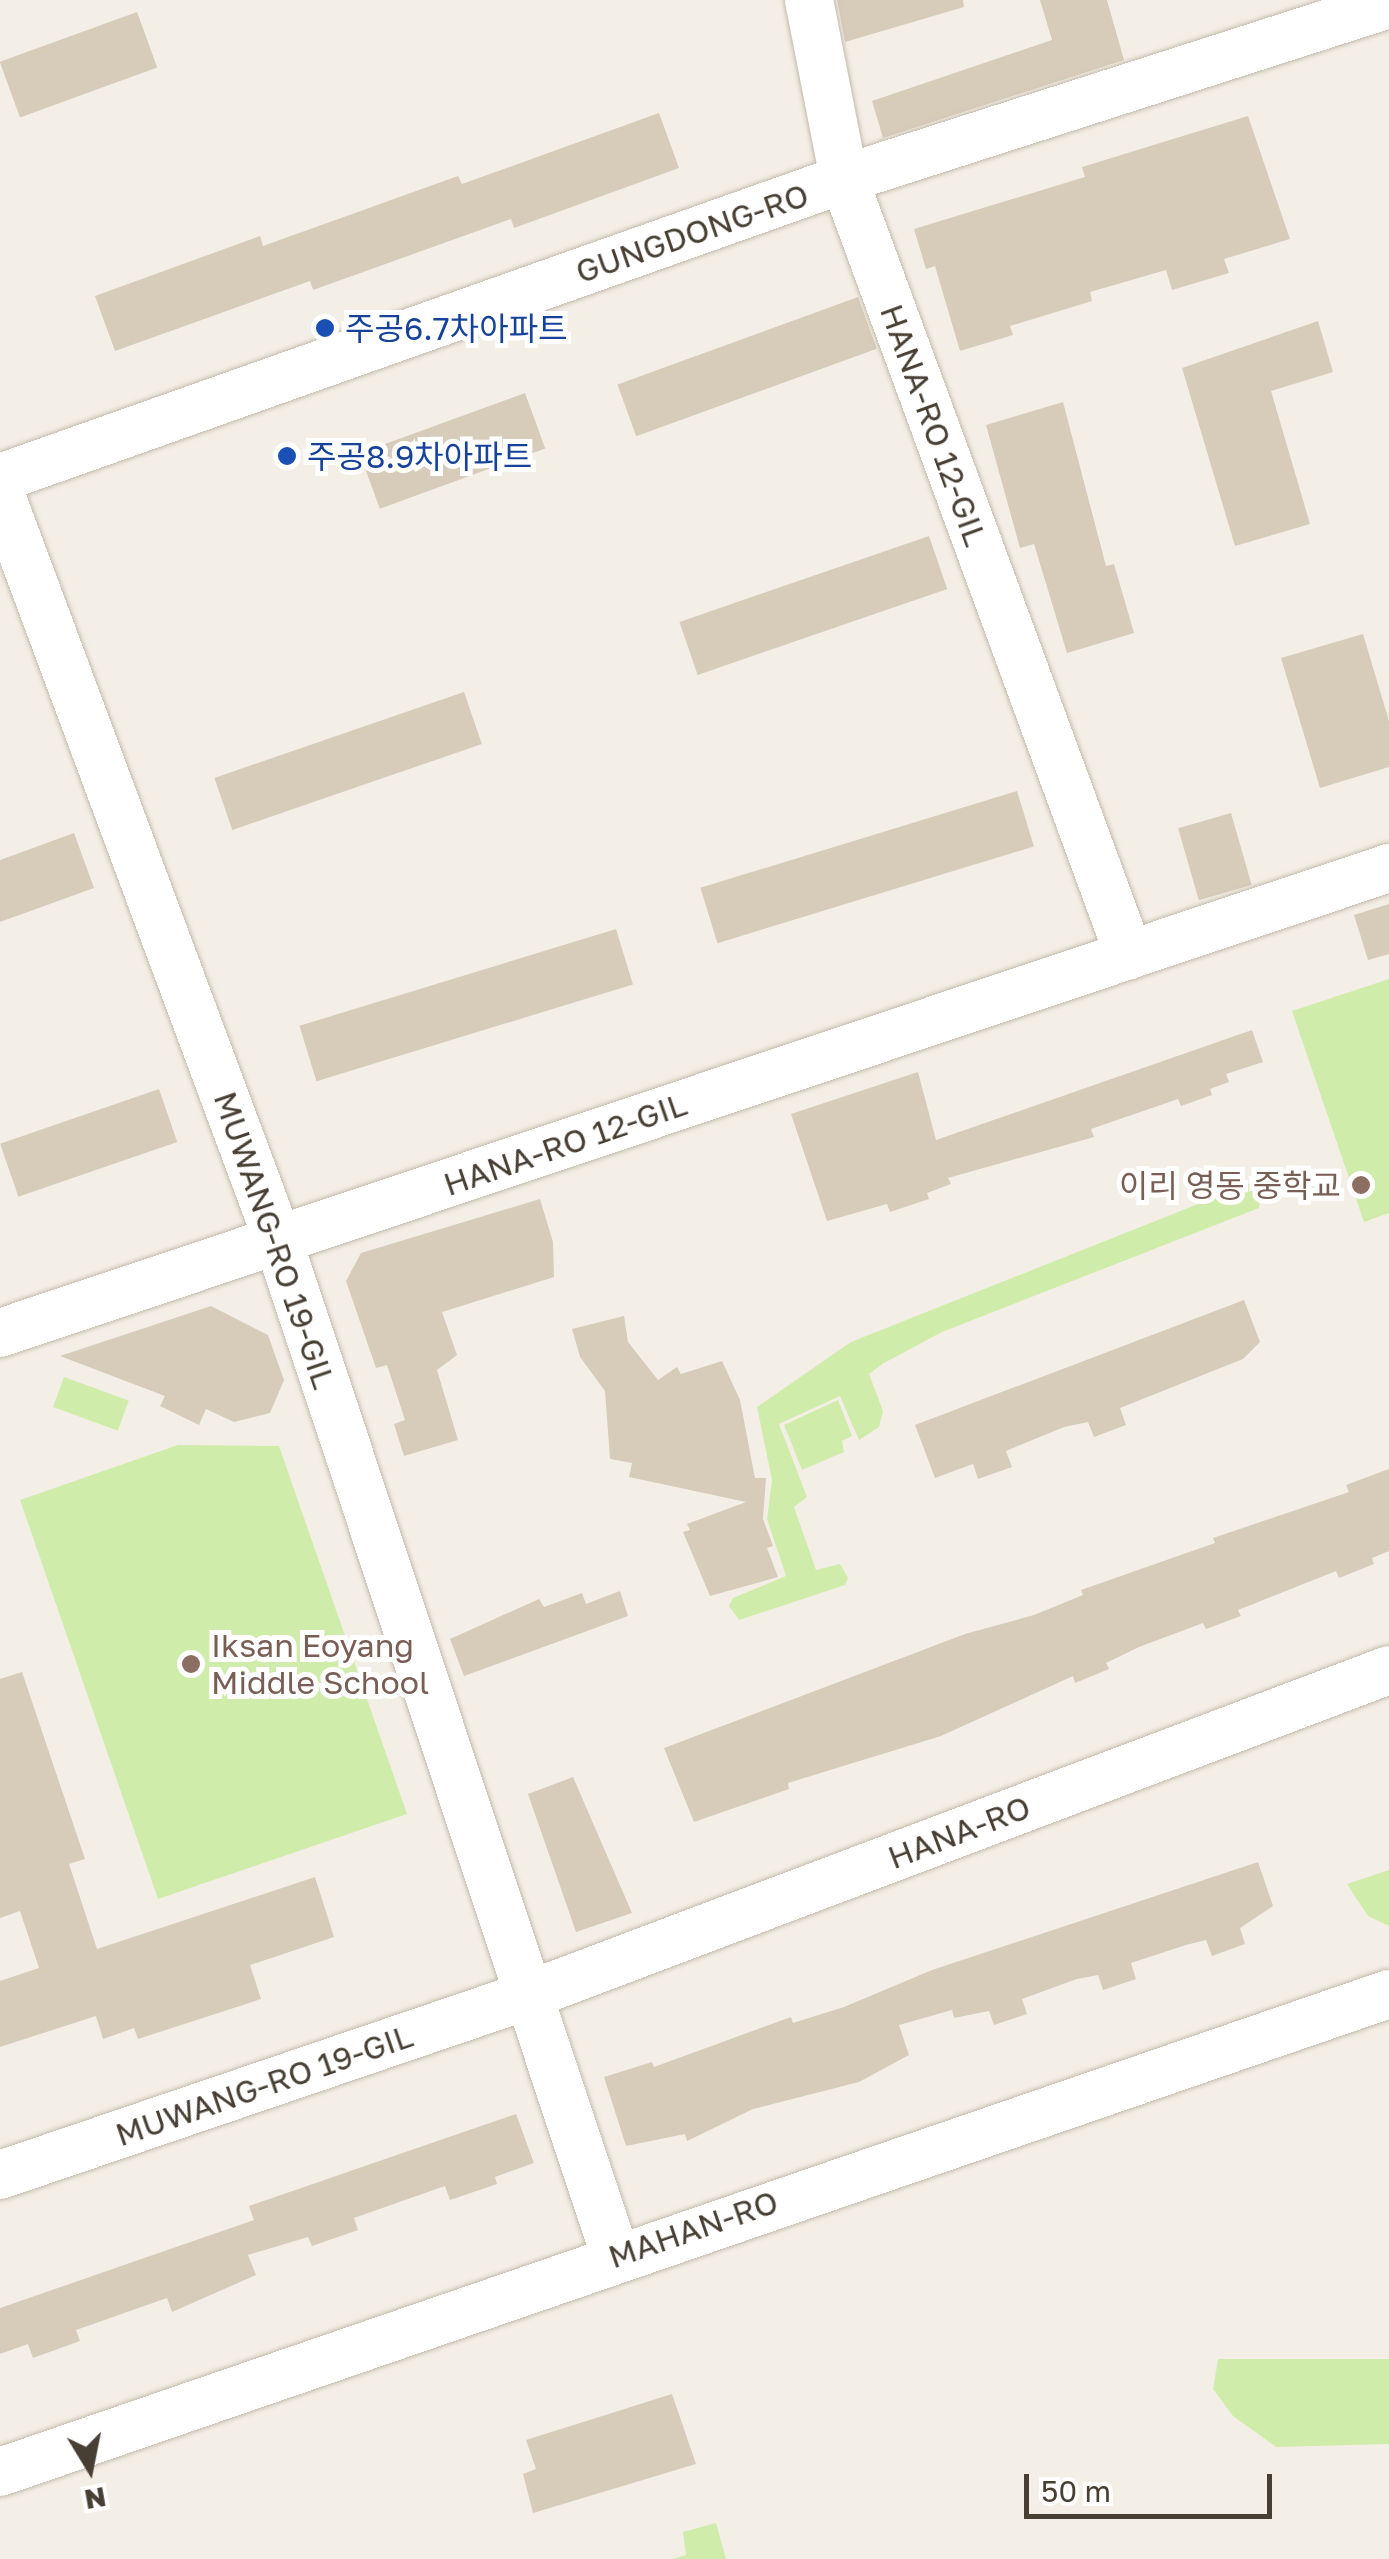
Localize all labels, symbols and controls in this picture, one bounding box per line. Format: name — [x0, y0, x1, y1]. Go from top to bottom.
street label: GUNGDONG-RO — [571, 175, 813, 291]
street label: HANA-RO 12-GIL — [872, 299, 996, 551]
place label: 주공6.7차아파트 — [345, 309, 568, 347]
marker: 주공6.7차아파트 — [314, 317, 336, 339]
place label: 주공8.9차아파트 — [307, 437, 532, 475]
marker: 주공8.9차아파트 — [276, 445, 298, 467]
street label: HANA-RO 12-GIL — [439, 1084, 691, 1204]
street label: MUWANG-RO 19-GIL — [206, 1086, 344, 1394]
place label: 이리 영동 중학교 — [1119, 1166, 1341, 1204]
marker: 이리 영동 중학교 — [1350, 1174, 1372, 1196]
place label: Iksan Eoyang Middle School — [211, 1627, 429, 1702]
marker: Iksan Eoyang Middle School — [180, 1653, 202, 1675]
street label: HANA-RO — [883, 1787, 1035, 1877]
street label: MUWANG-RO 19-GIL — [110, 2016, 418, 2154]
street label: MAHAN-RO — [603, 2182, 783, 2276]
north arrow — [40, 2419, 140, 2519]
scale bar — [1029, 2454, 1276, 2516]
text: 50 m — [1041, 2473, 1111, 2509]
text: N — [82, 2481, 109, 2517]

